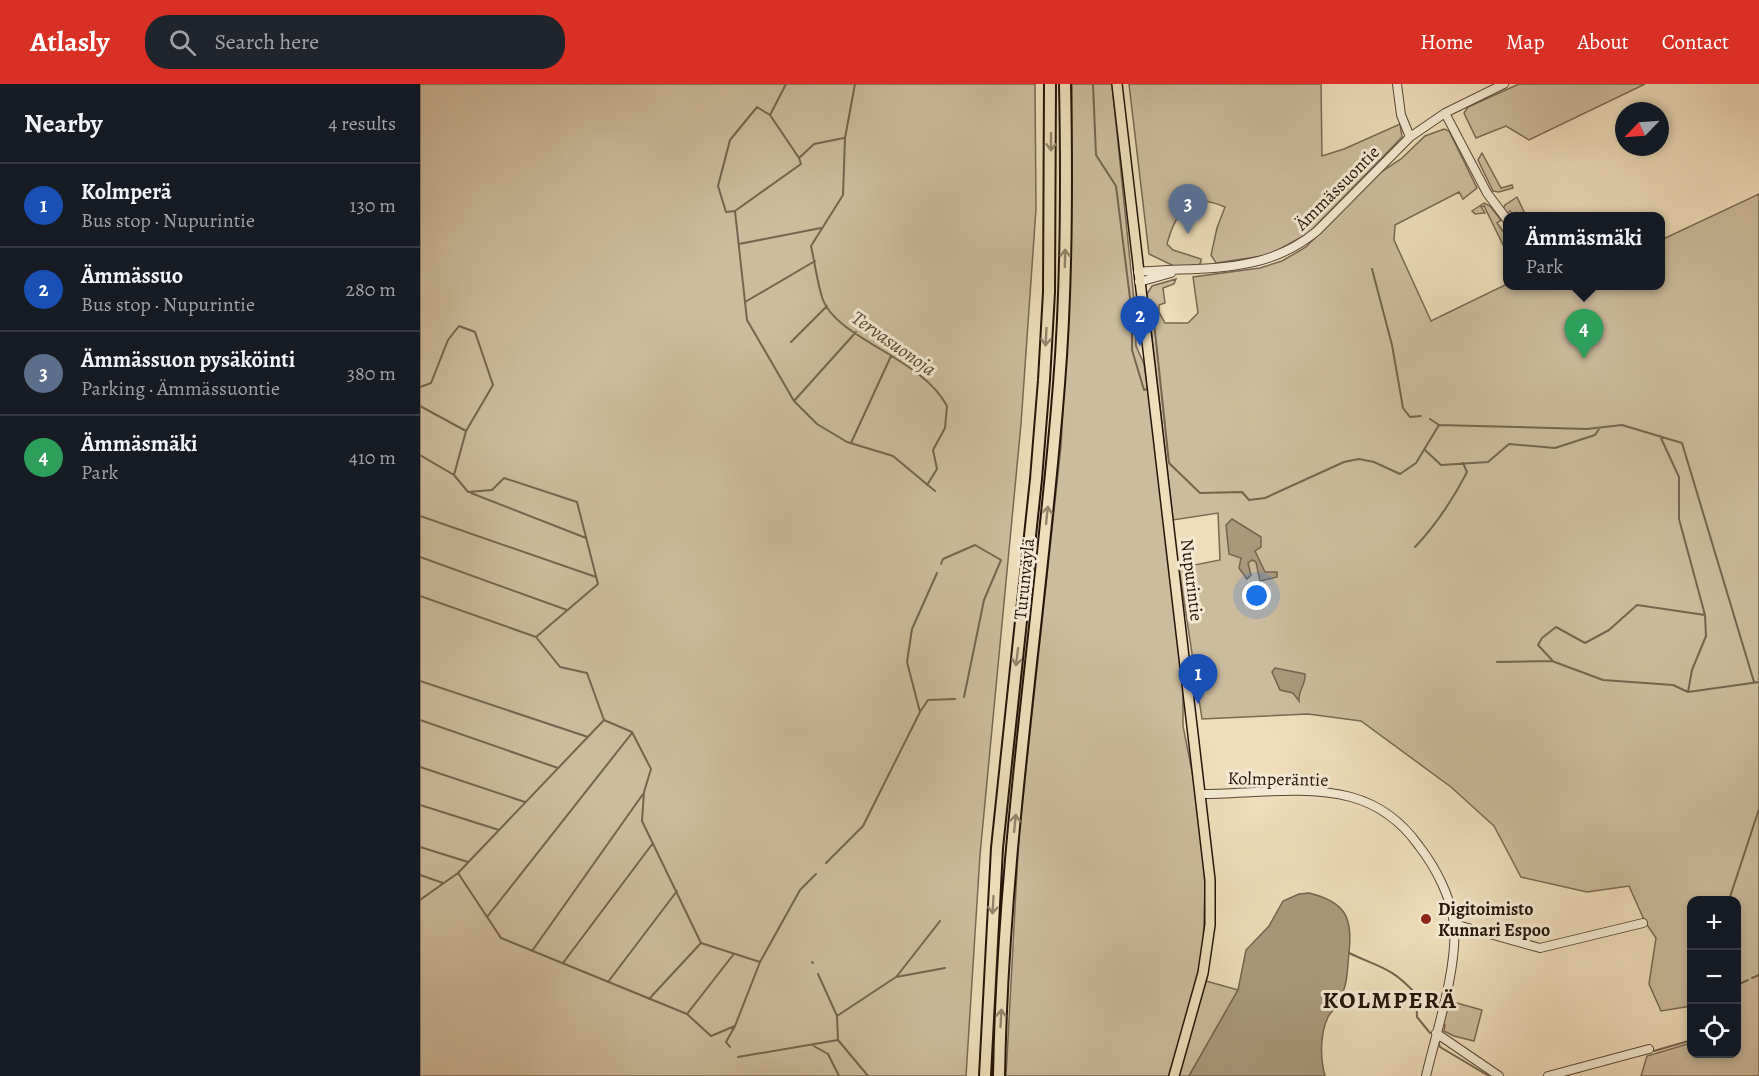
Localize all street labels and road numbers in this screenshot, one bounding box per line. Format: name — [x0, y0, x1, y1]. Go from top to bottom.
street label: Ämmässuontie — [1289, 140, 1385, 236]
street label: Turunväylä — [1008, 536, 1040, 621]
street label: Nupurintie — [1175, 537, 1209, 623]
street label: Kolmperäntie — [1227, 766, 1329, 792]

